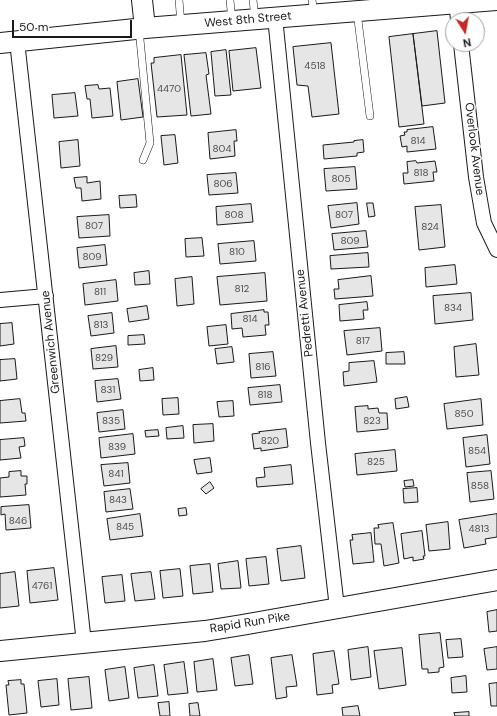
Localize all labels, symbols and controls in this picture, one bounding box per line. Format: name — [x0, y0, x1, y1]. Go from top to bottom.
street label: West 8th Street — [204, 9, 292, 31]
scale bar — [14, 12, 134, 38]
north arrow — [445, 12, 485, 52]
text: 50 m — [19, 19, 48, 35]
text: N — [462, 35, 472, 50]
house number: 4518 — [304, 60, 326, 72]
house number: 4470 — [157, 83, 181, 95]
street label: Overlook Avenue — [461, 102, 487, 196]
house number: 814 — [410, 135, 426, 147]
house number: 804 — [213, 143, 231, 155]
house number: 818 — [413, 167, 429, 179]
house number: 805 — [331, 173, 351, 185]
house number: 806 — [213, 178, 233, 190]
house number: 808 — [225, 209, 243, 221]
house number: 807 — [335, 209, 353, 221]
house number: 807 — [85, 220, 103, 232]
house number: 824 — [421, 221, 439, 233]
house number: 809 — [340, 235, 360, 247]
house number: 810 — [229, 246, 245, 258]
house number: 809 — [82, 251, 102, 263]
street label: Pedretti Avenue — [293, 268, 317, 358]
house number: 812 — [235, 283, 249, 295]
house number: 811 — [94, 286, 106, 298]
street label: Greenwich Avenue — [38, 290, 64, 394]
house number: 834 — [444, 302, 462, 314]
house number: 814 — [242, 313, 258, 325]
house number: 813 — [94, 319, 108, 331]
house number: 817 — [356, 335, 370, 347]
house number: 829 — [95, 352, 113, 364]
house number: 816 — [255, 361, 271, 373]
house number: 831 — [101, 384, 115, 396]
house number: 818 — [257, 389, 273, 401]
house number: 850 — [454, 408, 474, 420]
house number: 835 — [102, 415, 120, 427]
house number: 823 — [363, 415, 381, 427]
house number: 820 — [261, 435, 279, 447]
house number: 839 — [108, 441, 126, 453]
house number: 854 — [468, 445, 486, 457]
house number: 825 — [367, 456, 385, 468]
house number: 841 — [108, 468, 124, 480]
house number: 858 — [471, 480, 489, 492]
house number: 843 — [109, 494, 127, 506]
house number: 846 — [9, 515, 27, 527]
house number: 845 — [116, 521, 134, 533]
house number: 4813 — [469, 523, 489, 535]
house number: 4761 — [32, 580, 52, 592]
street label: Rapid Run Pike — [209, 610, 291, 636]

